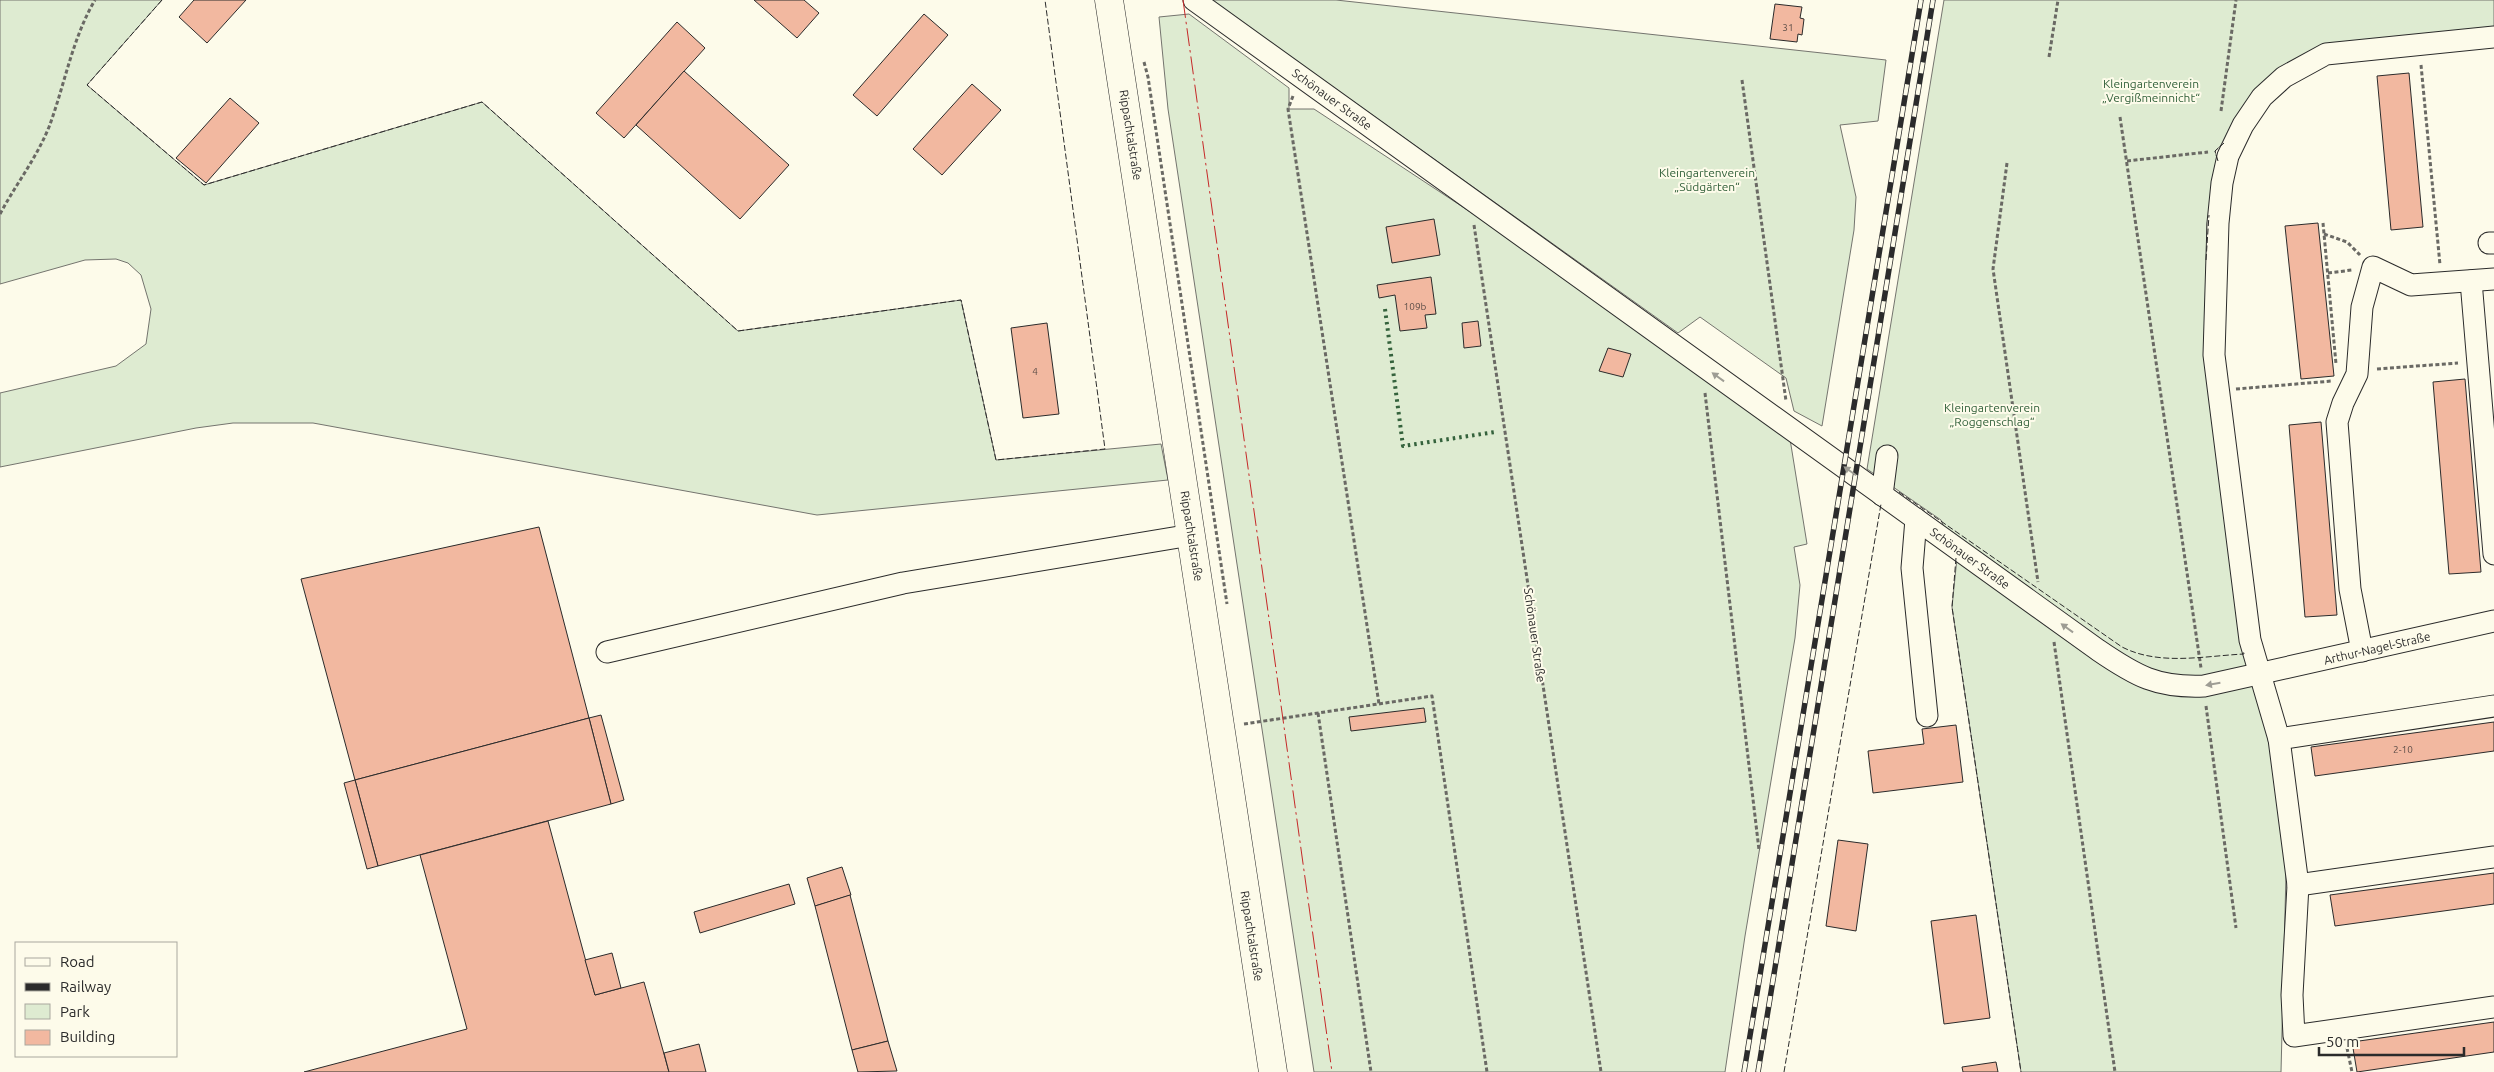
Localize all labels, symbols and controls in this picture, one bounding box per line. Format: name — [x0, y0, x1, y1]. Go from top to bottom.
house number: 31 — [1782, 22, 1794, 33]
street label: Schönauer Straße — [1290, 66, 1374, 132]
park label: Kleingartenverein „Vergißmeinnicht“ — [2102, 77, 2200, 104]
street label: Rippachtalstraße — [1117, 89, 1145, 181]
park label: Kleingartenverein „Südgärten“ — [1659, 166, 1755, 193]
house number: 109b — [1404, 301, 1427, 312]
house number: 4 — [1032, 366, 1038, 377]
one-way arrow — [1711, 372, 1725, 382]
park label: Kleingartenverein „Roggenschlag“ — [1944, 401, 2040, 428]
one-way arrow — [1843, 466, 1857, 476]
street label: Rippachtalstraße — [1178, 490, 1206, 582]
street label: Schönauer Straße — [1928, 525, 2012, 591]
street label: Schönauer Straße — [1522, 587, 1548, 683]
one-way arrow — [2060, 623, 2074, 633]
street label: Arthur-Nagel-Straße — [2322, 629, 2432, 667]
one-way arrow — [2205, 680, 2221, 688]
house number: 2-10 — [2393, 744, 2413, 755]
street label: Rippachtalstraße — [1238, 890, 1266, 982]
legend — [15, 942, 178, 1057]
text: Road — [60, 953, 95, 970]
text: Railway — [60, 978, 111, 995]
text: Park — [60, 1003, 90, 1020]
scale bar — [2319, 1024, 2464, 1056]
text: Building — [60, 1028, 115, 1045]
text: 50 m — [2326, 1033, 2359, 1050]

